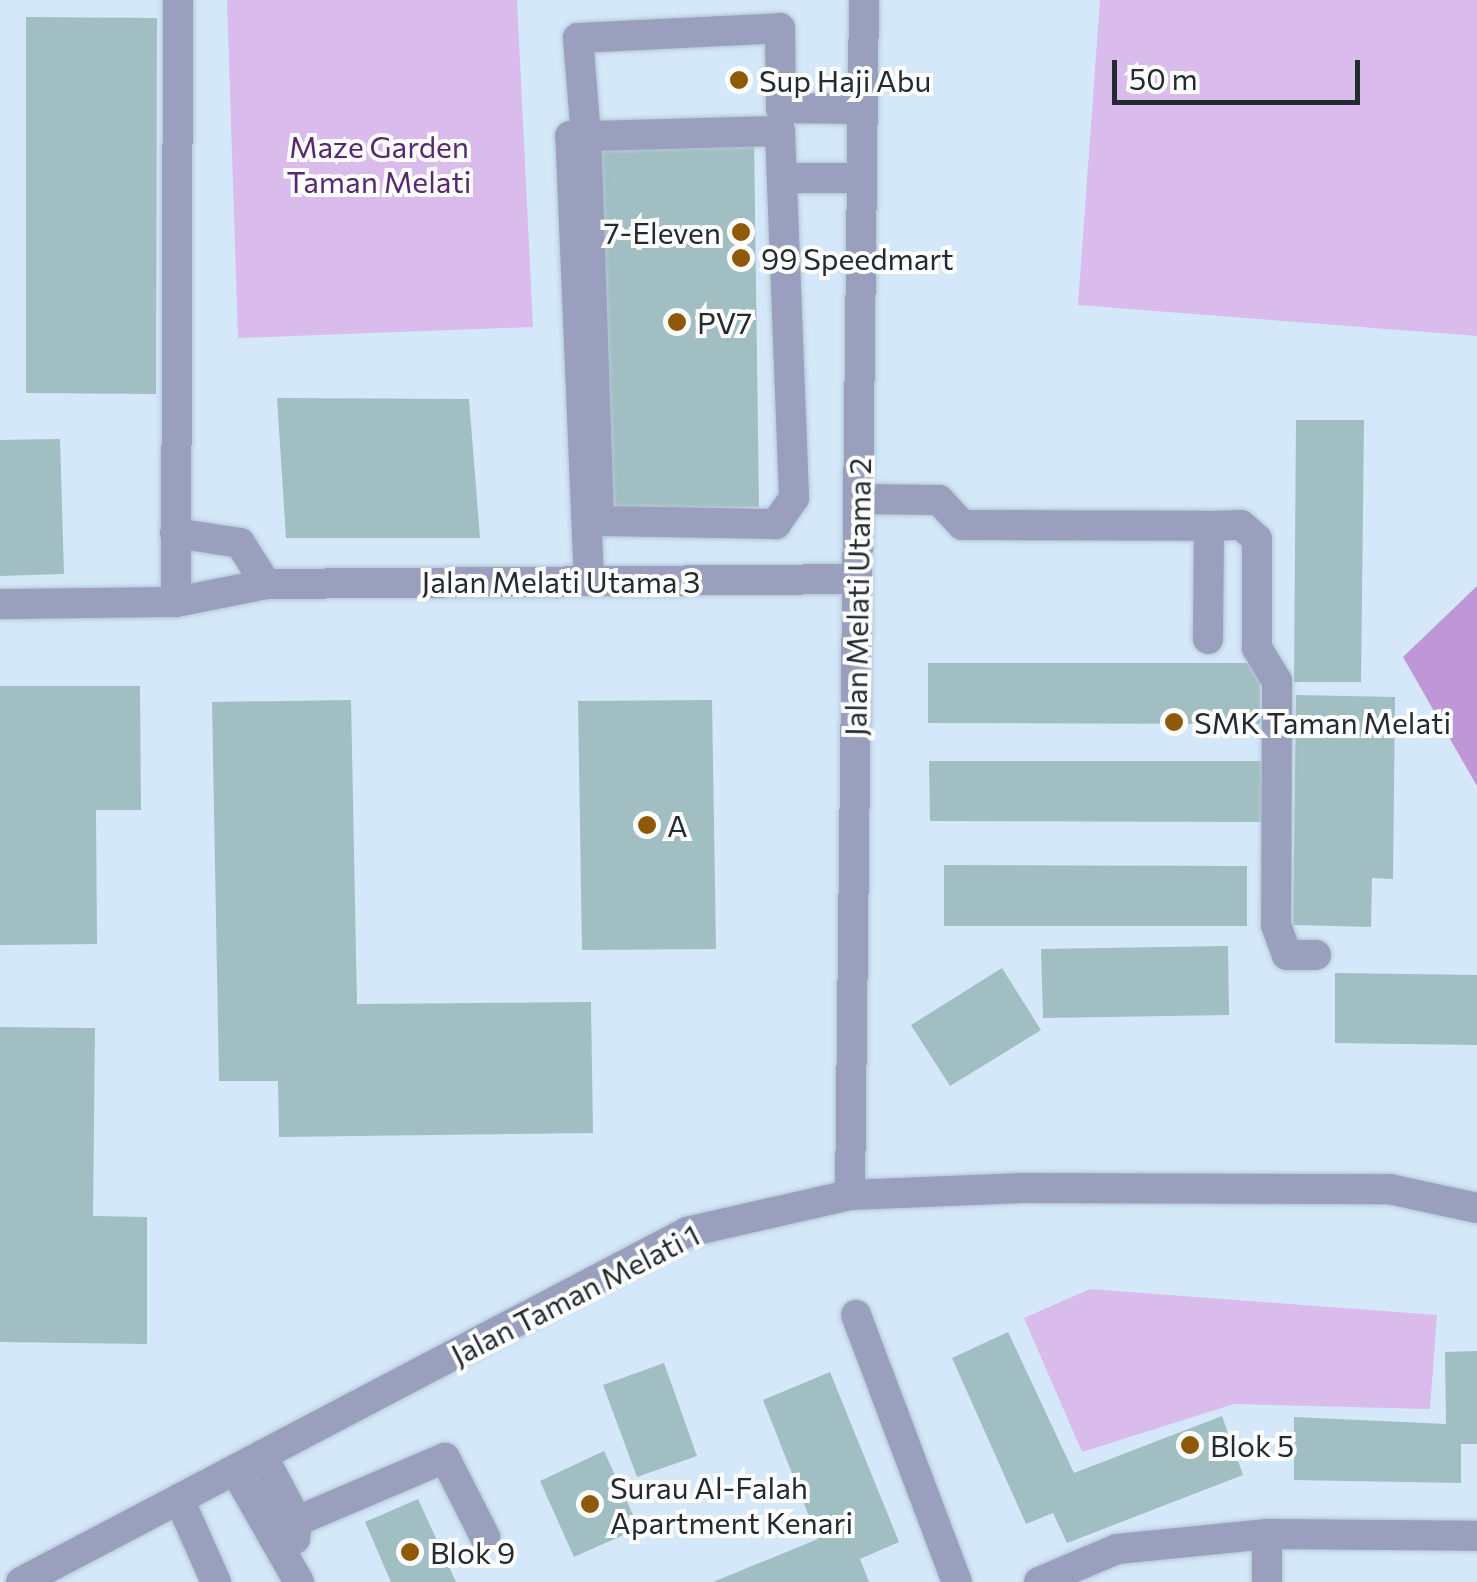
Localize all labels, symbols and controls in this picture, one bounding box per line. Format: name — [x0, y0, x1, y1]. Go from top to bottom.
scale bar — [1117, 40, 1364, 102]
text: 50 m — [1129, 59, 1198, 96]
place label: Sup Haji Abu — [759, 62, 931, 98]
marker: Sup Haji Abu — [728, 69, 750, 91]
park label: Maze Garden Taman Melati — [287, 128, 471, 198]
place label: 7-Eleven — [604, 214, 721, 250]
marker: 7-Eleven — [730, 221, 752, 243]
place label: 99 Speedmart — [761, 240, 954, 276]
marker: 99 Speedmart — [730, 247, 752, 269]
place label: PV7 — [697, 304, 752, 340]
marker: PV7 — [666, 311, 688, 333]
street label: Jalan Melati Utama 2 — [837, 458, 877, 736]
street label: Jalan Melati Utama 3 — [422, 563, 700, 599]
place label: SMK Taman Melati — [1194, 704, 1451, 740]
marker: SMK Taman Melati — [1163, 711, 1185, 733]
place label: A — [667, 807, 688, 843]
marker: A — [636, 814, 658, 836]
street label: Jalan Taman Melati 1 — [445, 1216, 705, 1372]
place label: Blok 5 — [1210, 1427, 1294, 1463]
marker: Blok 5 — [1179, 1434, 1201, 1456]
place label: Surau Al-Falah Apartment Kenari — [610, 1469, 853, 1540]
marker: Surau Al-Falah Apartment Kenari — [579, 1493, 601, 1515]
place label: Blok 9 — [430, 1534, 515, 1570]
marker: Blok 9 — [399, 1541, 421, 1563]

